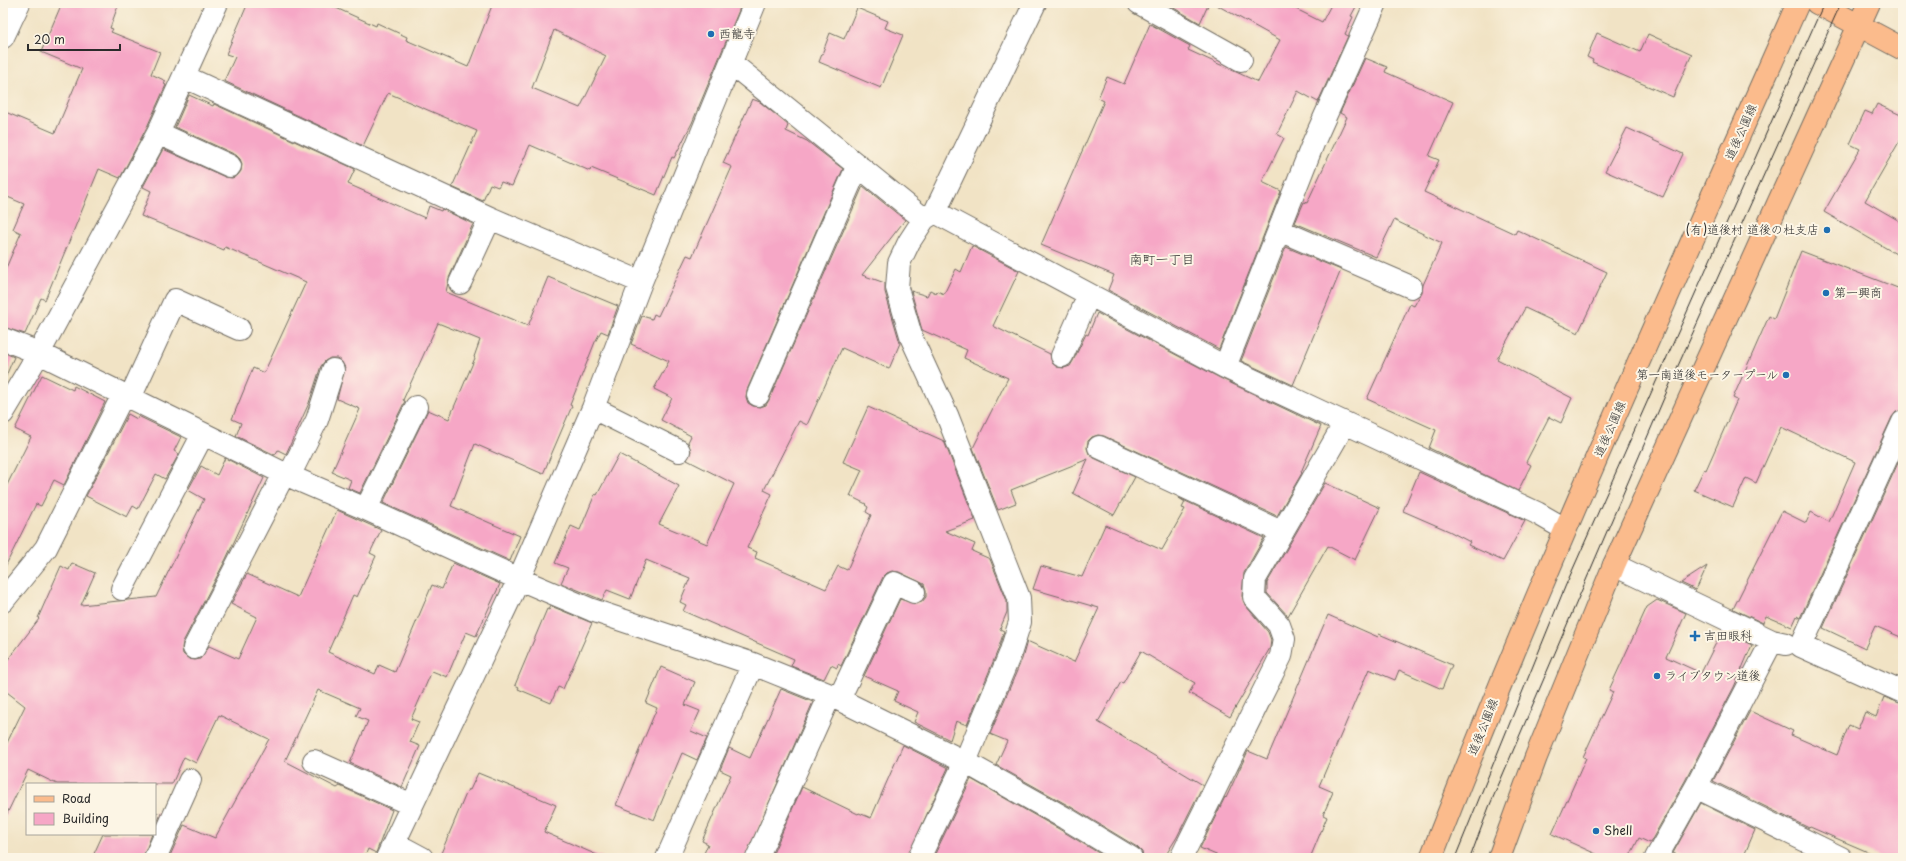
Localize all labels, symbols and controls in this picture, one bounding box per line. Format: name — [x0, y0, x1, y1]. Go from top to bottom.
place label: 西龍寺 — [719, 24, 755, 42]
scale bar — [28, 26, 120, 52]
marker: 西龍寺 — [706, 29, 716, 39]
text: 20 m — [34, 30, 65, 48]
street label: 道後公園線 — [1720, 101, 1761, 163]
place label: (有)道後村 道後の杜支店 — [1686, 220, 1819, 238]
marker: (有)道後村 道後の杜支店 — [1822, 225, 1832, 235]
district label: 南町一丁目 — [1129, 249, 1195, 268]
place label: 第一興商 — [1834, 283, 1882, 301]
marker: 第一興商 — [1821, 288, 1831, 298]
place label: 第一南道後モータープール — [1636, 365, 1778, 383]
marker: 第一南道後モータープール — [1781, 370, 1791, 380]
street label: 道後公園線 — [1589, 398, 1630, 460]
place label: 吉田眼科 — [1704, 626, 1752, 644]
marker: 吉田眼科 — [1689, 630, 1701, 642]
place label: ライブタウン道後 — [1665, 666, 1761, 684]
marker: ライブタウン道後 — [1652, 671, 1662, 681]
street label: 道後公園線 — [1462, 695, 1502, 758]
legend — [26, 783, 156, 835]
text: Road — [62, 789, 91, 807]
text: Building — [62, 809, 109, 827]
place label: Shell — [1604, 821, 1632, 839]
marker: Shell — [1591, 826, 1601, 836]

